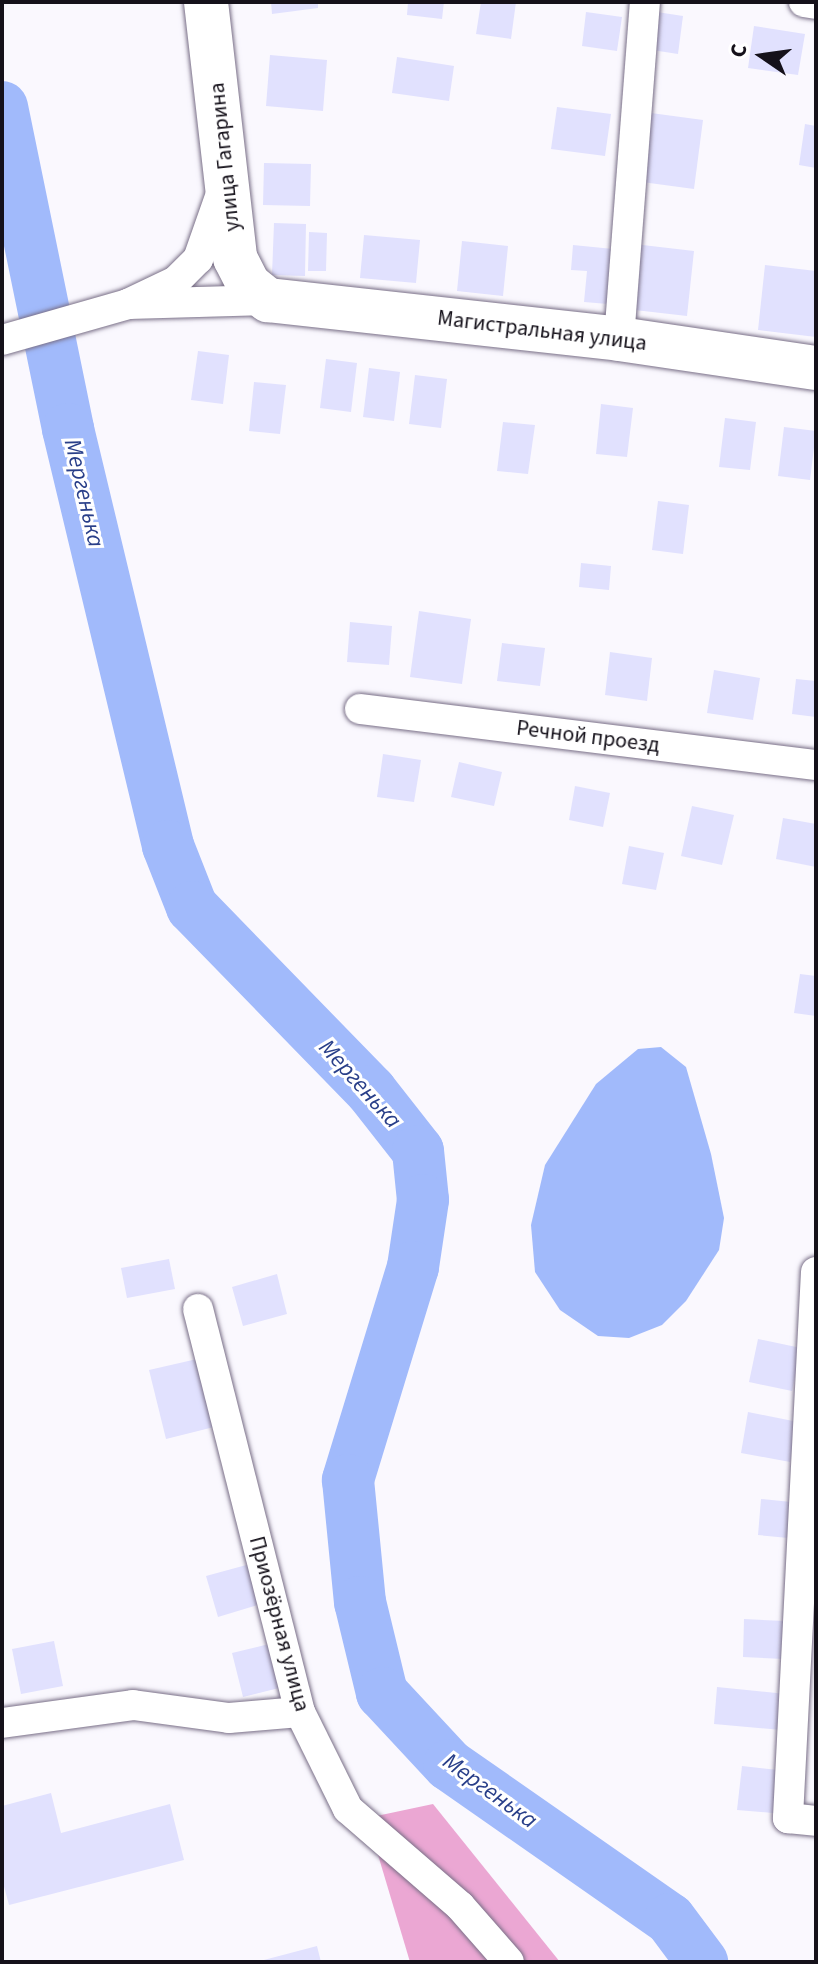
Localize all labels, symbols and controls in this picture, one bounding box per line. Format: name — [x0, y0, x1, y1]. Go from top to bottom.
north arrow — [722, 16, 802, 96]
text: С — [722, 41, 756, 60]
street label: улица Гагарина — [204, 81, 246, 233]
street label: Магистральная улица — [436, 305, 648, 357]
water label: Мергенька — [58, 436, 110, 550]
street label: Речной проезд — [515, 715, 661, 759]
water label: Мергенька — [313, 1034, 407, 1134]
street label: Приозёрная улица — [243, 1533, 315, 1715]
water label: Мергенька — [437, 1747, 543, 1835]

